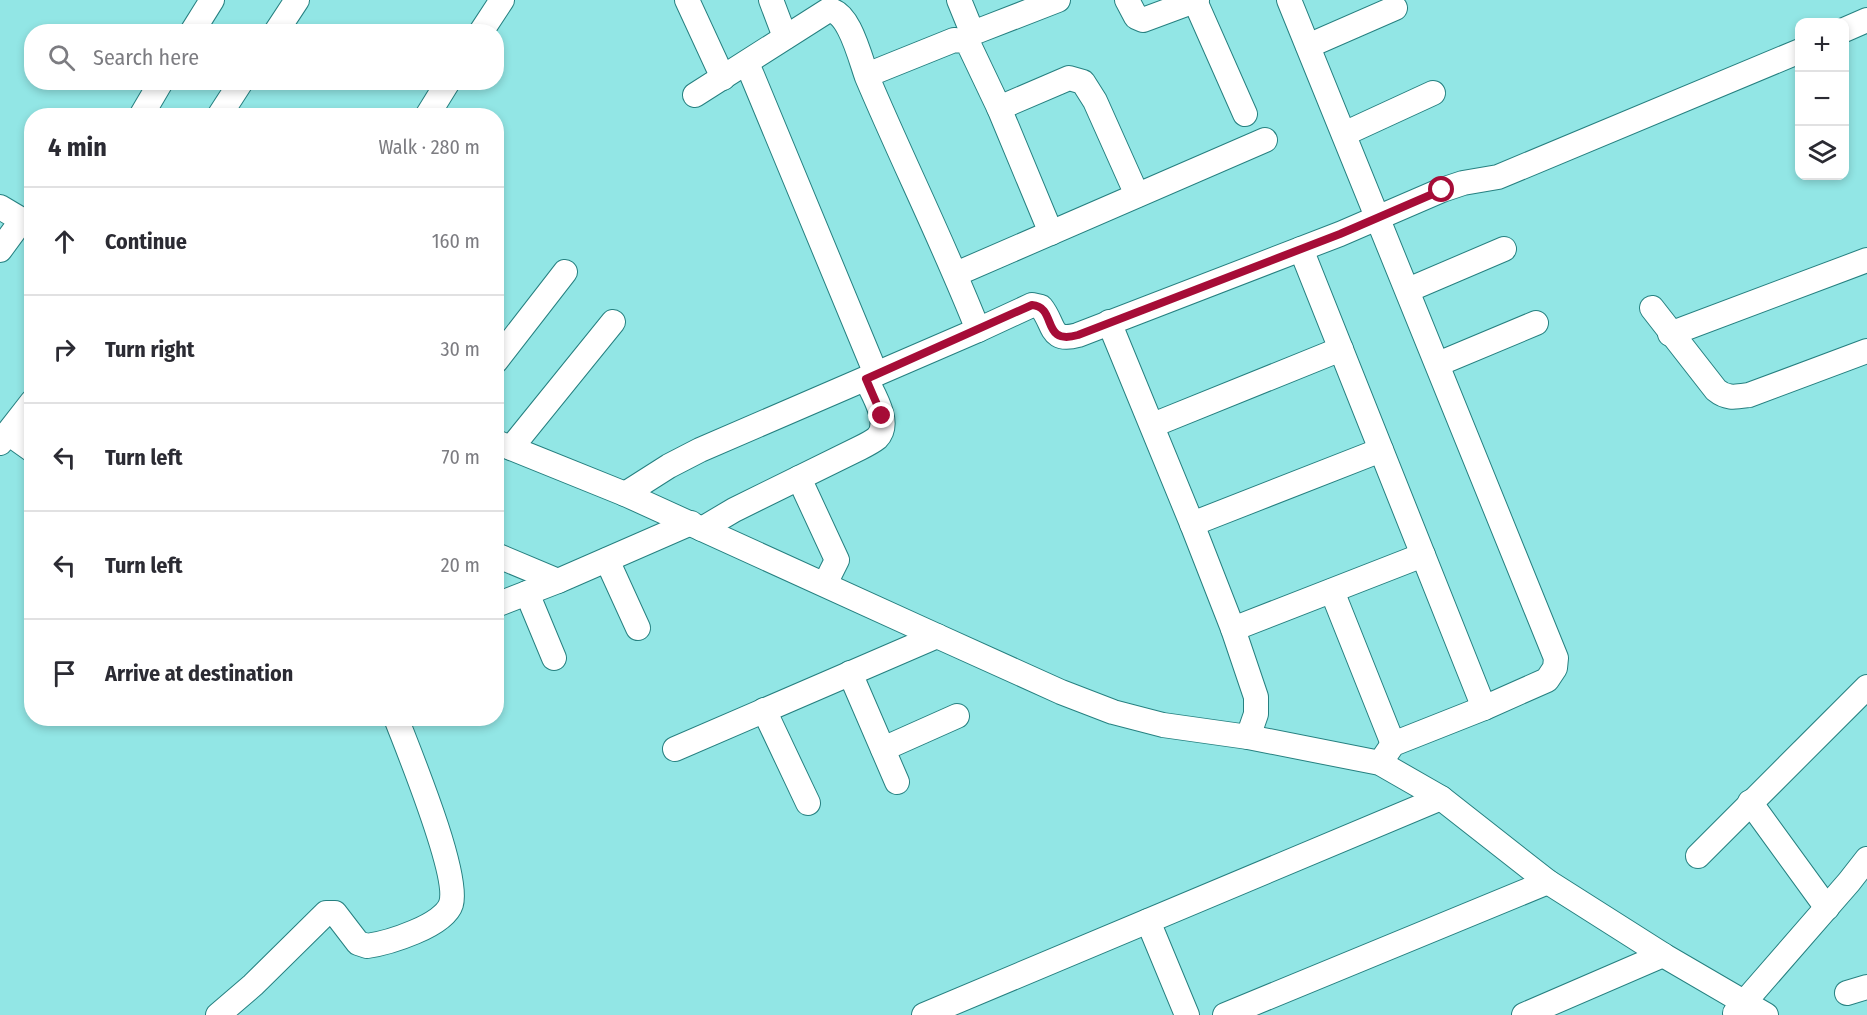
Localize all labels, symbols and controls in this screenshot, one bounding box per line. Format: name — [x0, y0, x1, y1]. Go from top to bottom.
map controls — [1795, 18, 1849, 180]
button: + — [1795, 18, 1849, 72]
search box — [24, 24, 504, 90]
icon: search — [45, 41, 78, 74]
text: Search here — [93, 44, 199, 71]
button: − — [1795, 72, 1849, 126]
button: layers — [1795, 126, 1849, 180]
text: 4 min — [48, 132, 107, 163]
text: Walk · 280 m — [378, 135, 480, 159]
route start — [1428, 176, 1454, 202]
icon: ahead — [48, 225, 81, 258]
text: Continue — [105, 228, 187, 255]
text: 160 m — [432, 229, 480, 253]
icon: right — [48, 333, 81, 366]
text: Turn right — [105, 336, 194, 363]
text: 30 m — [440, 337, 480, 361]
route end — [868, 402, 894, 428]
icon: left — [48, 441, 81, 474]
text: Turn left — [105, 444, 183, 471]
text: 70 m — [442, 445, 480, 469]
icon: left — [48, 549, 81, 582]
text: Turn left — [105, 552, 183, 579]
text: 20 m — [441, 553, 480, 577]
icon: arrive — [48, 657, 81, 690]
text: Arrive at destination — [105, 660, 293, 687]

